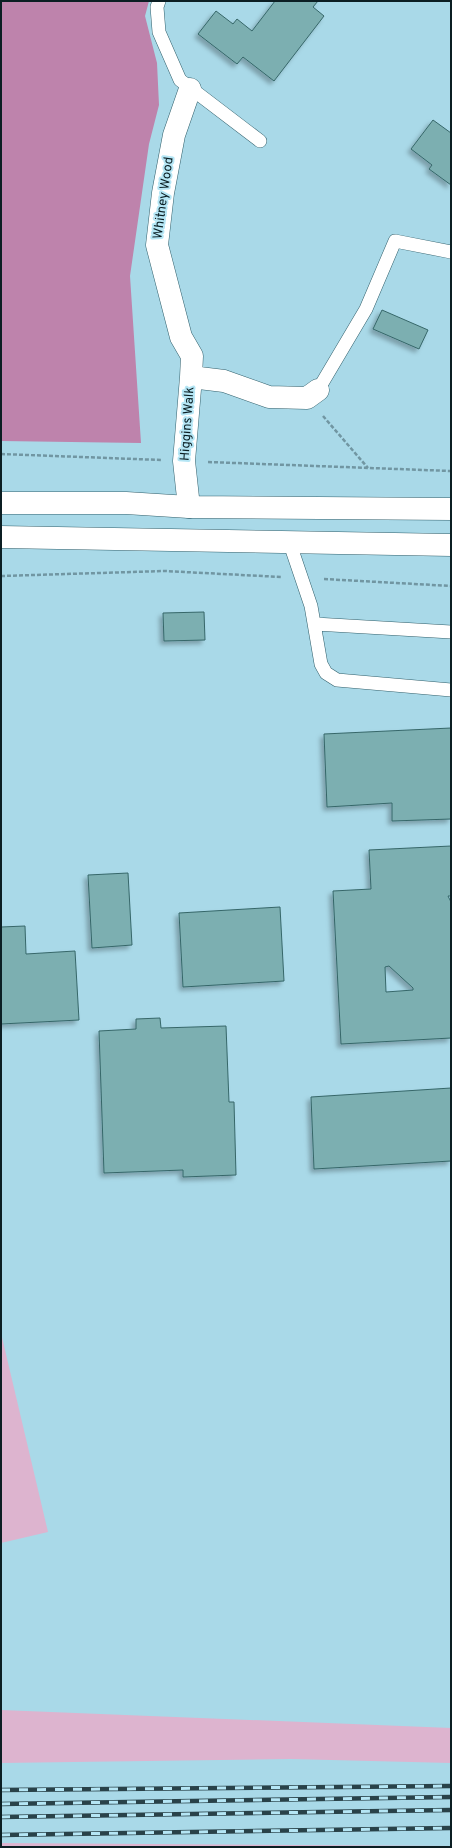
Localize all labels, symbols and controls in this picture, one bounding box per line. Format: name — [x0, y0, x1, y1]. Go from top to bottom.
street label: Whitney Wood — [150, 156, 178, 240]
street label: Higgins Walk — [177, 386, 199, 462]

